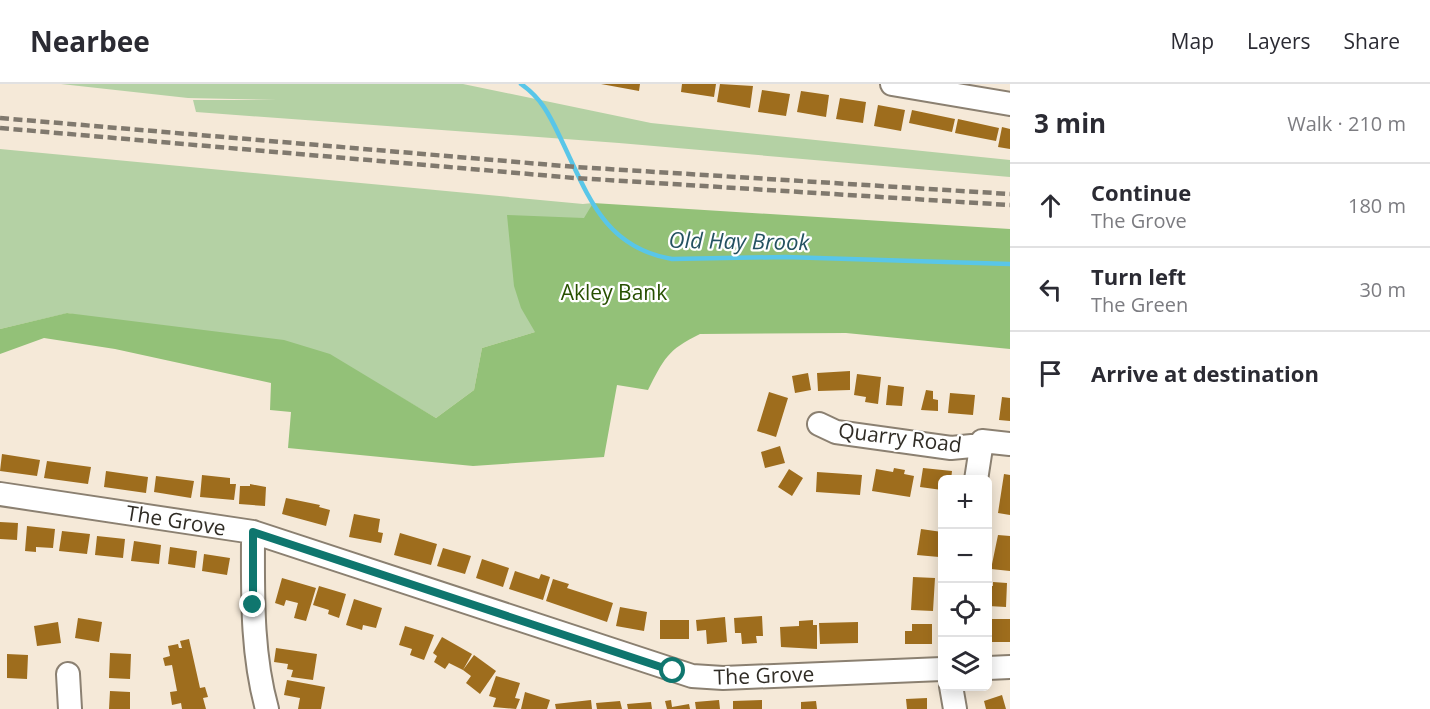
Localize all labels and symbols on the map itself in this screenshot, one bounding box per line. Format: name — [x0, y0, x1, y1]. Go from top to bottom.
water label: Old Hay Brook — [669, 224, 811, 256]
park label: Akley Bank — [561, 278, 667, 306]
street label: Quarry Road — [837, 416, 963, 458]
street label: The Grove — [124, 498, 228, 542]
route end — [239, 591, 265, 617]
route start — [659, 657, 685, 683]
street label: The Grove — [713, 659, 815, 691]

